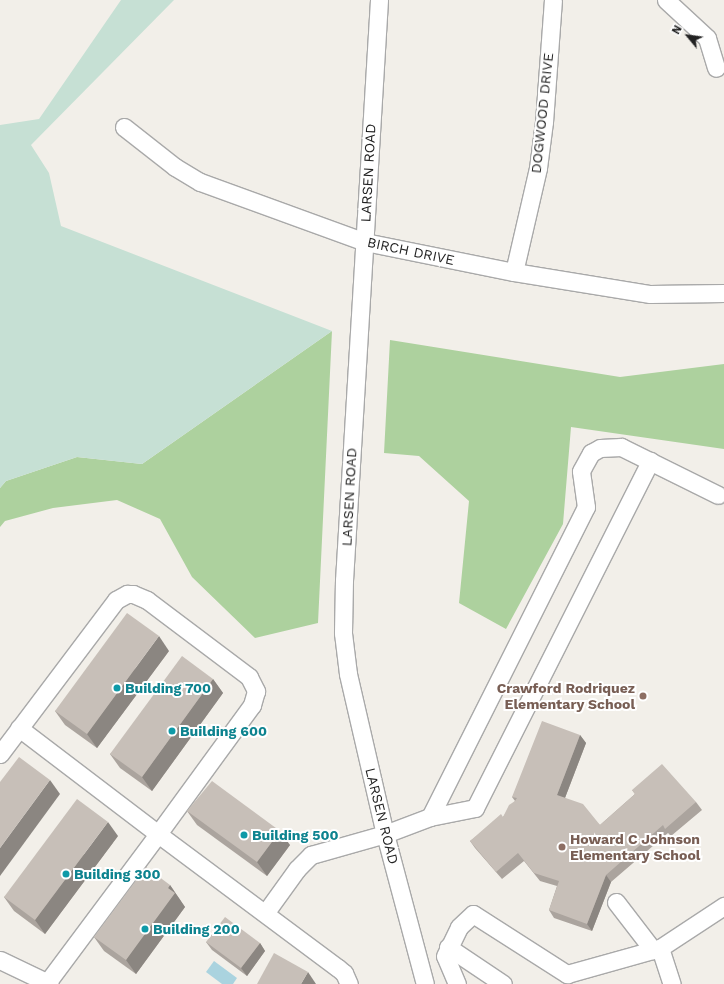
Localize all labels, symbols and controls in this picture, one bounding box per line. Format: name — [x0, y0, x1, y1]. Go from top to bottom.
north arrow — [668, 16, 708, 56]
text: N — [669, 23, 685, 37]
street label: DOGWOOD DRIVE — [527, 52, 557, 174]
street label: LARSEN ROAD — [357, 123, 379, 223]
street label: BIRCH DRIVE — [366, 234, 456, 268]
street label: LARSEN ROAD — [338, 447, 360, 547]
place label: Building 700 — [125, 680, 211, 696]
place label: Crawford Rodriquez Elementary School — [497, 680, 635, 712]
marker: Building 700 — [112, 683, 122, 693]
marker: Crawford Rodriquez Elementary School — [638, 691, 648, 701]
place label: Building 600 — [180, 723, 267, 739]
marker: Building 600 — [167, 726, 177, 736]
street label: LARSEN ROAD — [362, 766, 402, 866]
place label: Building 500 — [252, 827, 338, 843]
marker: Building 500 — [239, 830, 249, 840]
place label: Howard C Johnson Elementary School — [570, 831, 701, 864]
marker: Howard C Johnson Elementary School — [557, 842, 567, 852]
place label: Building 300 — [74, 866, 161, 882]
marker: Building 300 — [61, 869, 71, 879]
place label: Building 200 — [153, 921, 240, 937]
marker: Building 200 — [140, 924, 150, 934]

